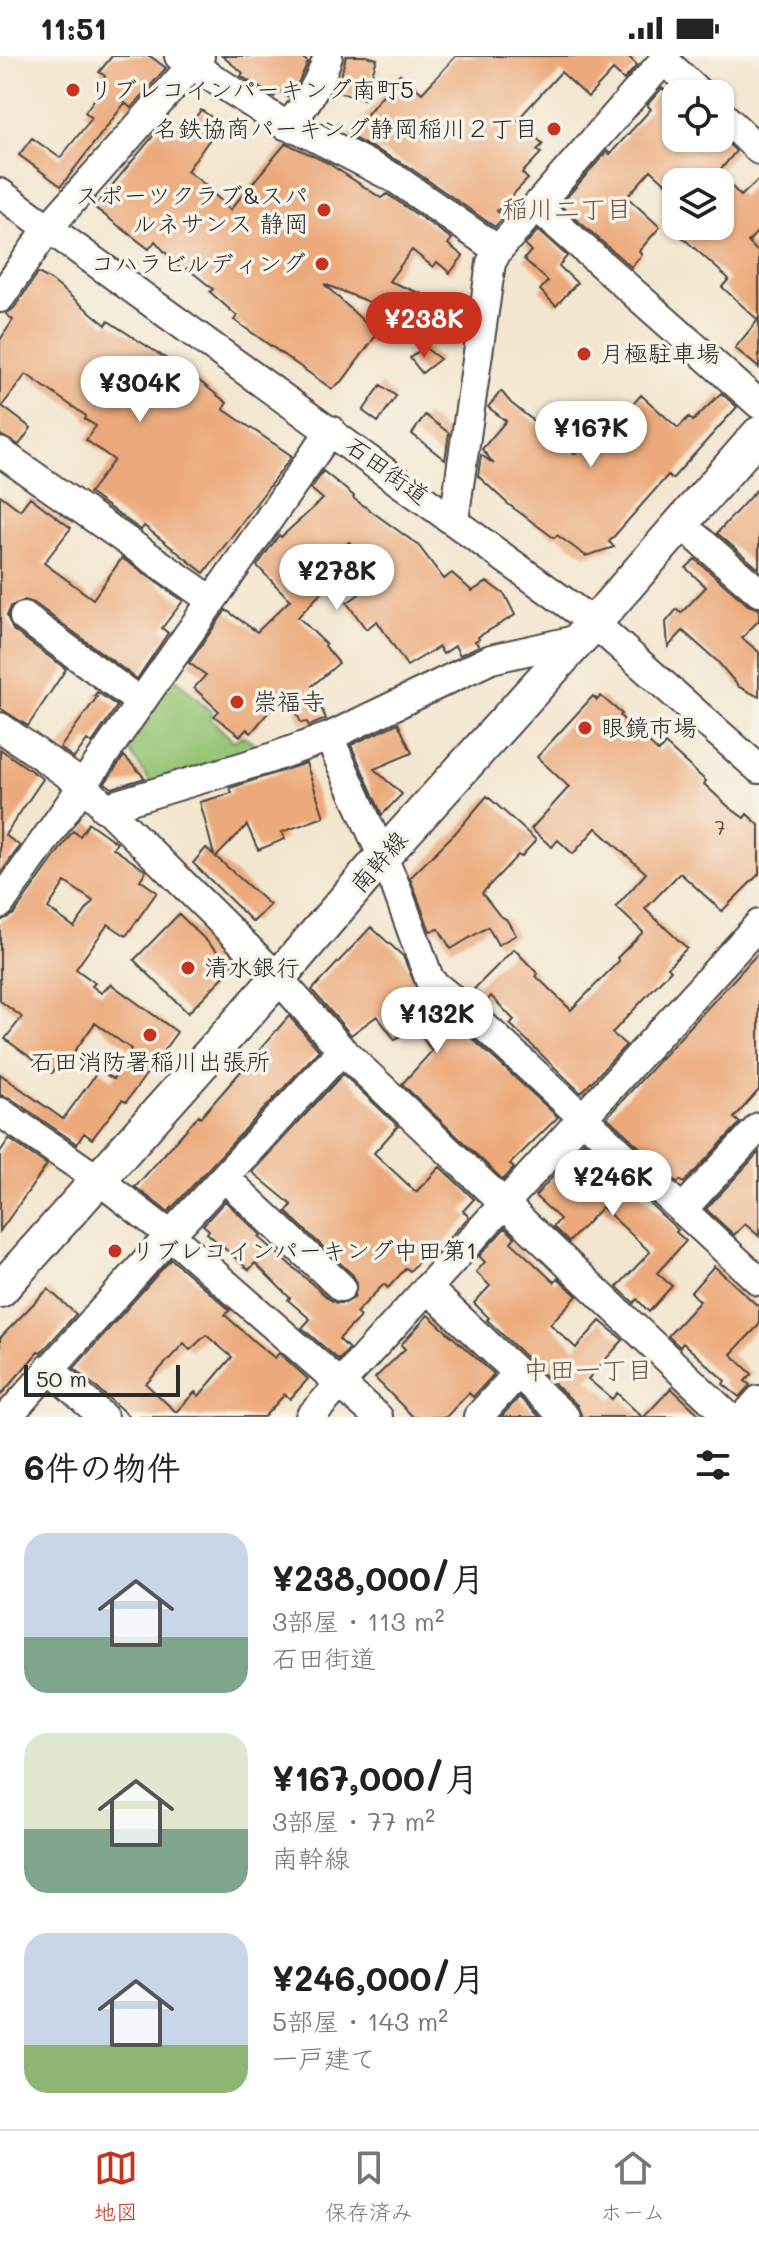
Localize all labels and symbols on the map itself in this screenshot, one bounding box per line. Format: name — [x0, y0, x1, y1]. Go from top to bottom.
place label: リブレコインパーキング南町5 — [89, 73, 414, 104]
marker: リブレコインパーキング南町5 — [64, 81, 82, 99]
place label: 名鉄協商パーキング静岡稲川２丁目 — [154, 112, 538, 143]
marker: 名鉄協商パーキング静岡稲川２丁目 — [545, 120, 563, 138]
place label: スポーツクラブ&スパ ルネサンス 静岡 — [75, 179, 308, 238]
district label: 稲川二丁目 — [502, 191, 632, 225]
marker: スポーツクラブ&スパ ルネサンス 静岡 — [315, 201, 333, 219]
place label: コハラビルディング — [90, 247, 306, 278]
marker: コハラビルディング — [313, 255, 331, 273]
pin: ¥238K — [368, 292, 480, 360]
place label: 月極駐車場 — [600, 337, 720, 368]
marker: 月極駐車場 — [575, 345, 593, 363]
pin: ¥304K — [84, 356, 196, 424]
pin: ¥167K — [535, 401, 647, 469]
street label: 石田街道 — [340, 429, 436, 511]
pin: ¥278K — [281, 544, 393, 612]
place label: 崇福寺 — [253, 685, 325, 716]
marker: 崇福寺 — [228, 693, 246, 711]
place label: 眼鏡市場 — [601, 711, 697, 742]
marker: 眼鏡市場 — [576, 719, 594, 737]
house number: 7 — [714, 814, 726, 840]
street label: 南幹線 — [343, 824, 413, 898]
place label: 清水銀行 — [204, 951, 300, 982]
marker: 清水銀行 — [179, 959, 197, 977]
pin: ¥132K — [381, 987, 493, 1055]
marker: 石田消防署稲川出張所 — [141, 1026, 159, 1044]
place label: 石田消防署稲川出張所 — [30, 1045, 270, 1076]
pin: ¥246K — [557, 1150, 669, 1218]
place label: リブレコインパーキング中田第1 — [131, 1234, 477, 1265]
marker: リブレコインパーキング中田第1 — [106, 1242, 124, 1260]
district label: 中田一丁目 — [523, 1352, 653, 1386]
scale bar — [24, 1361, 180, 1397]

